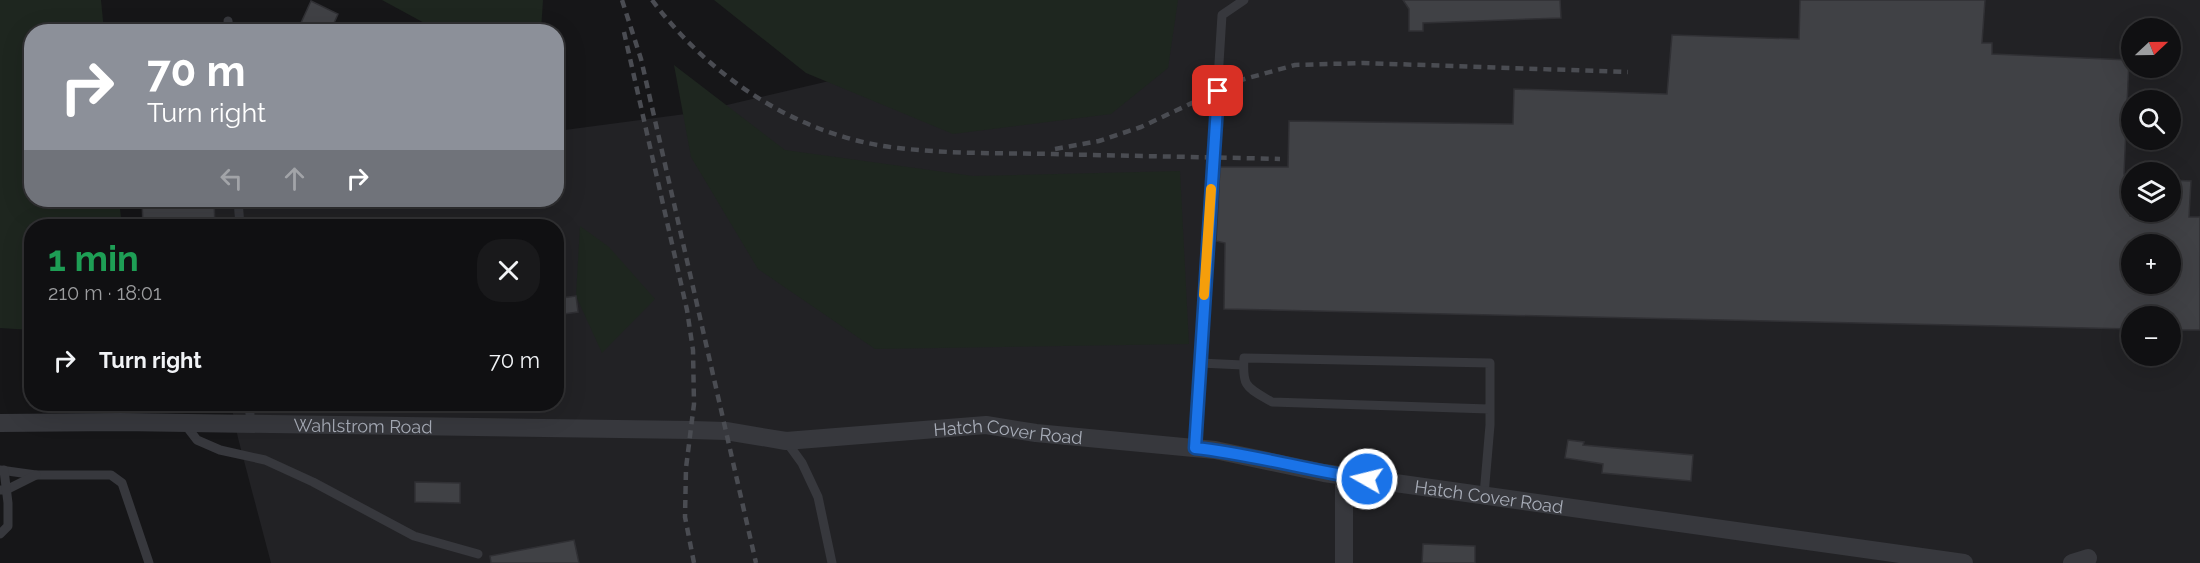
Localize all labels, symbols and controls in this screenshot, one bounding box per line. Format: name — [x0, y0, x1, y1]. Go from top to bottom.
north arrow — [2121, 18, 2181, 78]
map controls — [2121, 18, 2181, 366]
text: 70 m — [147, 47, 246, 96]
icon: right — [48, 48, 126, 126]
pin — [1192, 65, 1243, 116]
icon: arrive — [1201, 74, 1234, 107]
button: search — [2121, 90, 2181, 150]
text: Turn right — [147, 97, 266, 128]
icon: left — [215, 162, 248, 195]
icon: ahead — [278, 162, 311, 195]
icon: right — [341, 162, 374, 195]
button: layers — [2121, 162, 2181, 222]
button: + — [2121, 234, 2181, 294]
text: 1 min — [48, 237, 139, 279]
button: close — [477, 239, 540, 302]
text: 210 m · 18:01 — [48, 281, 162, 305]
button: − — [2121, 306, 2181, 366]
icon: right — [48, 344, 81, 377]
text: Turn right — [99, 347, 202, 373]
text: 70 m — [489, 347, 540, 373]
street label: Wahlstrom Road — [293, 414, 433, 437]
street label: Hatch Cover Road — [933, 414, 1084, 448]
position arrow — [1335, 447, 1399, 511]
street label: Hatch Cover Road — [1413, 475, 1565, 517]

